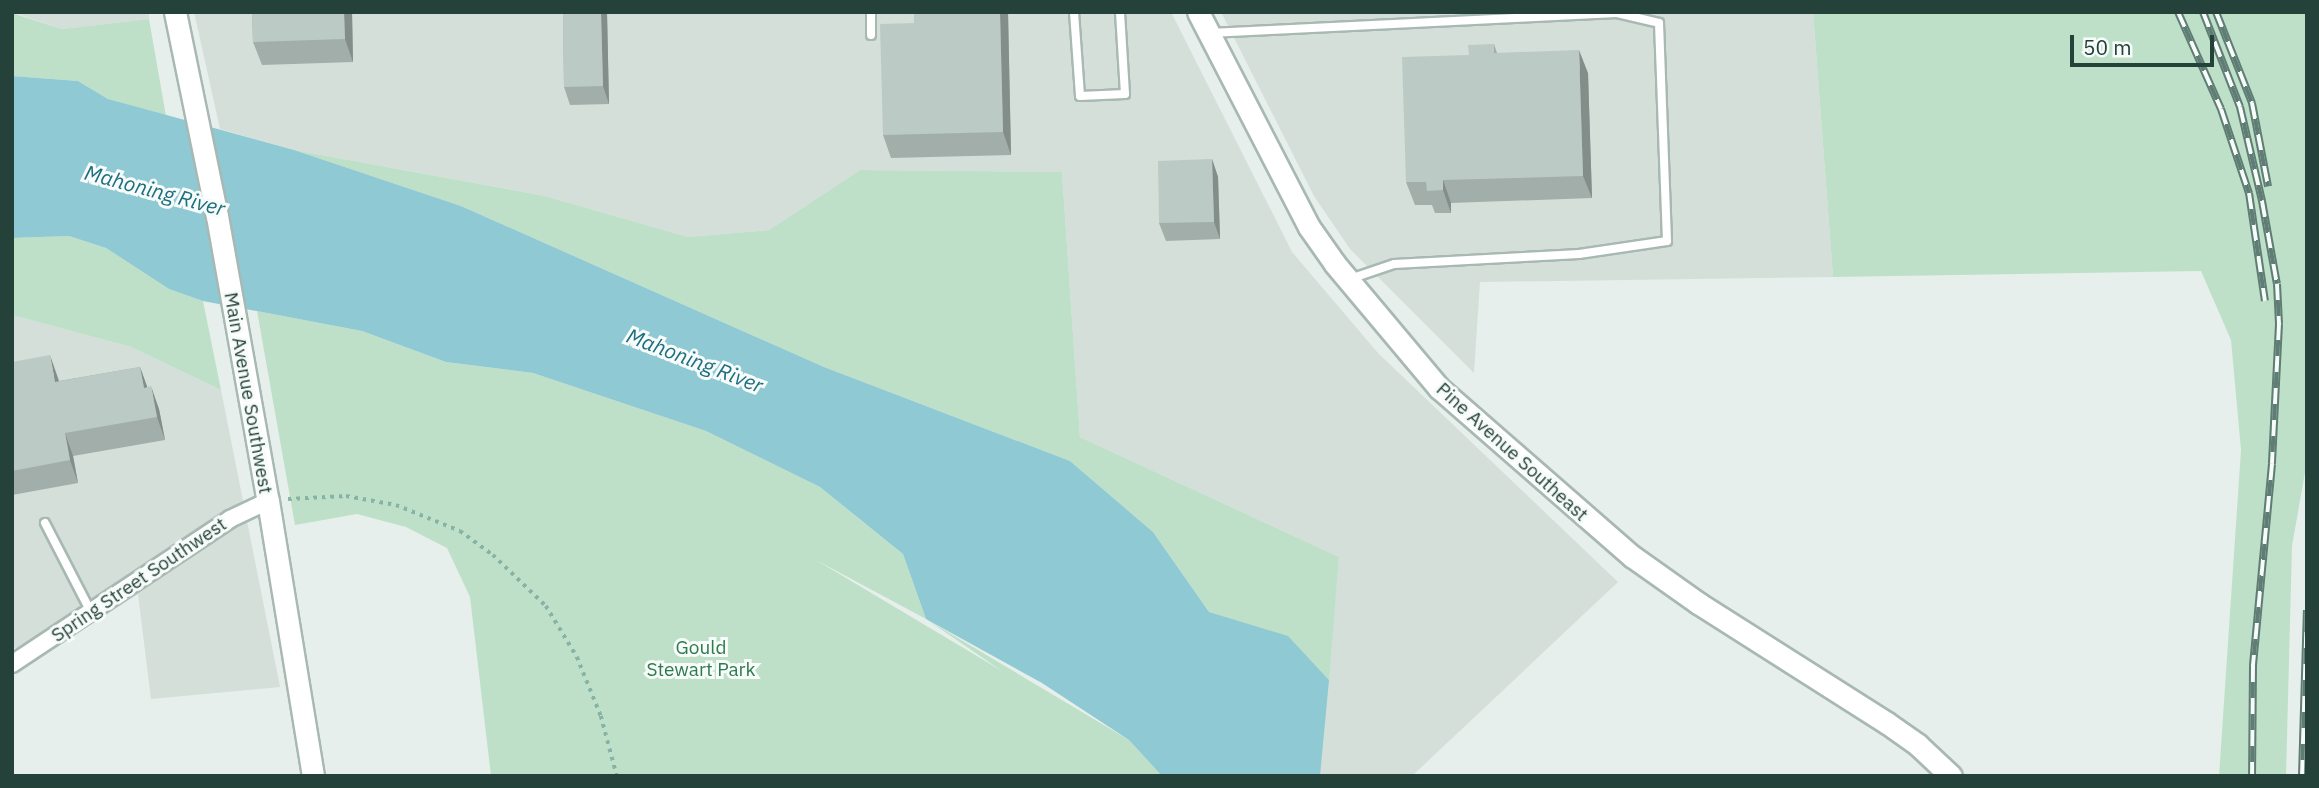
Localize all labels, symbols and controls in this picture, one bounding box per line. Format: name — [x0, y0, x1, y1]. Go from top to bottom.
scale bar — [2074, 21, 2218, 65]
text: 50 m — [2083, 33, 2132, 61]
water label: Mahoning River — [82, 159, 228, 221]
street label: Main Avenue Southwest — [219, 291, 277, 495]
water label: Mahoning River — [623, 322, 767, 398]
street label: Pine Avenue Southeast — [1431, 378, 1593, 526]
street label: Spring Street Southwest — [47, 513, 231, 647]
park label: Gould Stewart Park — [646, 637, 756, 681]

